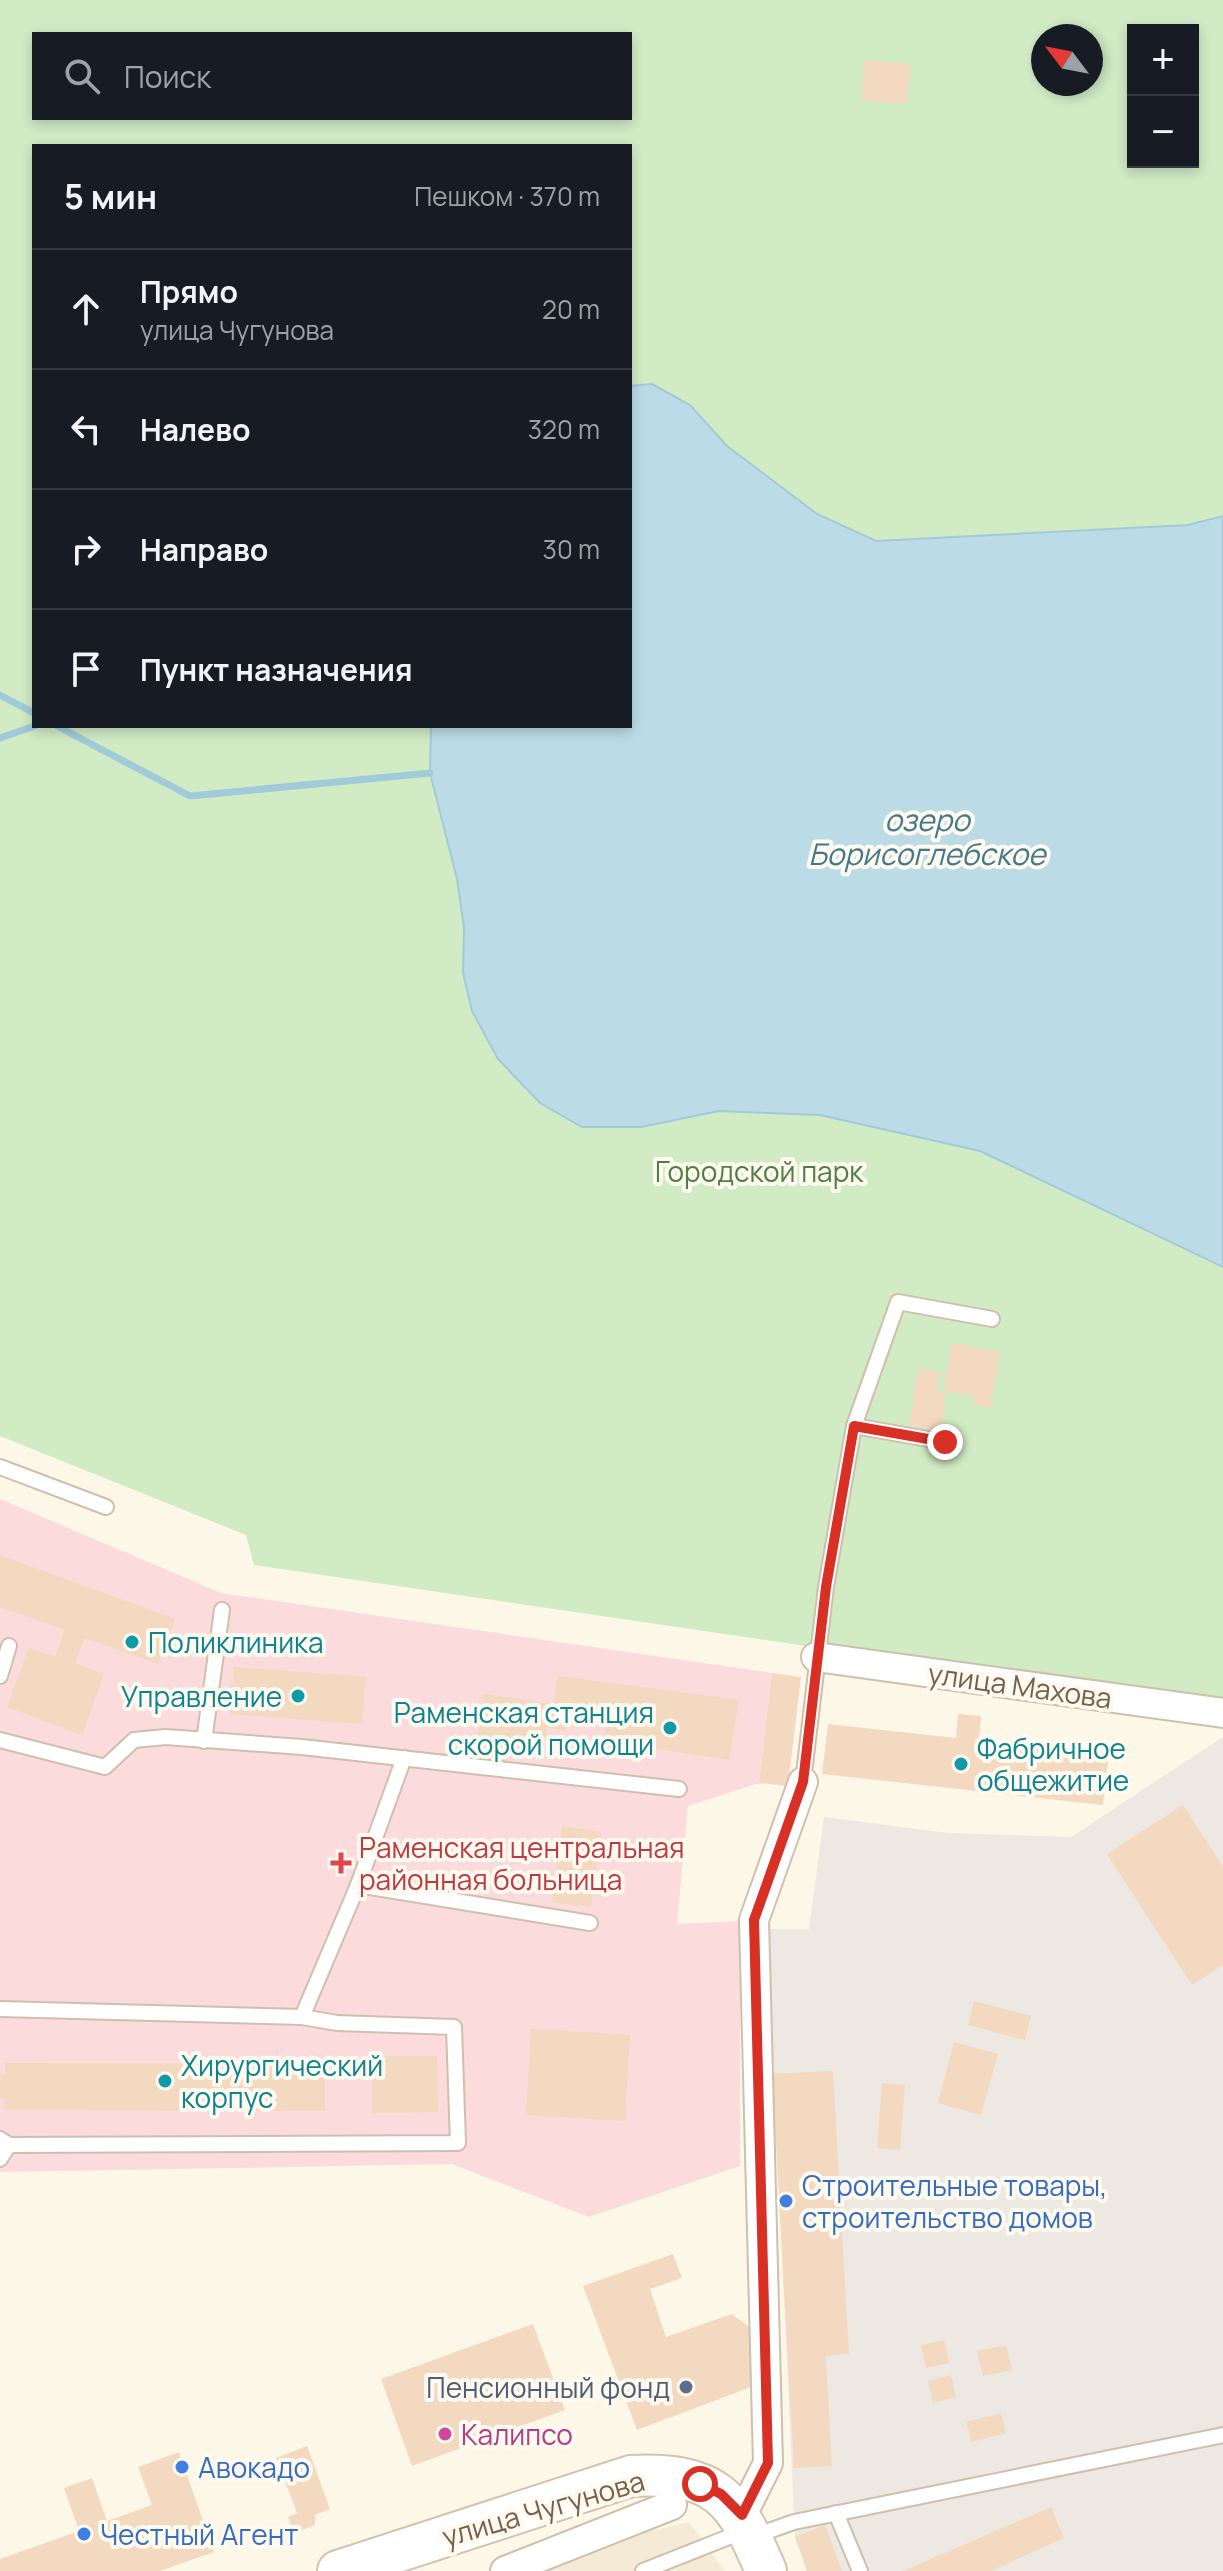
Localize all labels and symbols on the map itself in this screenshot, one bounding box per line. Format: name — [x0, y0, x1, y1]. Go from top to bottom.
north arrow — [1031, 24, 1103, 96]
water label: озеро Борисоглебское — [808, 799, 1047, 874]
park label: Городской парк — [655, 1152, 864, 1190]
route end — [927, 1424, 963, 1460]
place label: Поликлиника — [148, 1623, 324, 1661]
marker: Поликлиника — [123, 1633, 141, 1651]
street label: улица Махова — [926, 1653, 1114, 1717]
place label: Управление — [121, 1677, 282, 1715]
marker: Управление — [289, 1687, 307, 1705]
place label: Раменская станция скорой помощи — [394, 1693, 654, 1763]
marker: Раменская станция скорой помощи — [661, 1719, 679, 1737]
place label: Фабричное общежитие — [977, 1729, 1129, 1799]
marker: Фабричное общежитие — [952, 1755, 970, 1773]
place label: Раменская центральная районная больница — [359, 1828, 685, 1898]
marker: Раменская центральная районная больница — [330, 1852, 352, 1874]
place label: Хирургический корпус — [181, 2046, 383, 2116]
marker: Хирургический корпус — [156, 2072, 174, 2090]
place label: Строительные товары, строительство домов — [802, 2166, 1108, 2236]
marker: Строительные товары, строительство домов — [777, 2192, 795, 2210]
place label: Пенсионный фонд — [426, 2368, 670, 2406]
marker: Пенсионный фонд — [677, 2378, 695, 2396]
place label: Калипсо — [461, 2415, 573, 2453]
marker: Калипсо — [436, 2425, 454, 2443]
place label: Авокадо — [198, 2448, 310, 2486]
marker: Авокадо — [173, 2458, 191, 2476]
street label: улица Чугунова — [437, 2461, 649, 2555]
route start — [682, 2466, 718, 2502]
place label: Честный Агент — [100, 2515, 298, 2553]
marker: Честный Агент — [75, 2525, 93, 2543]

